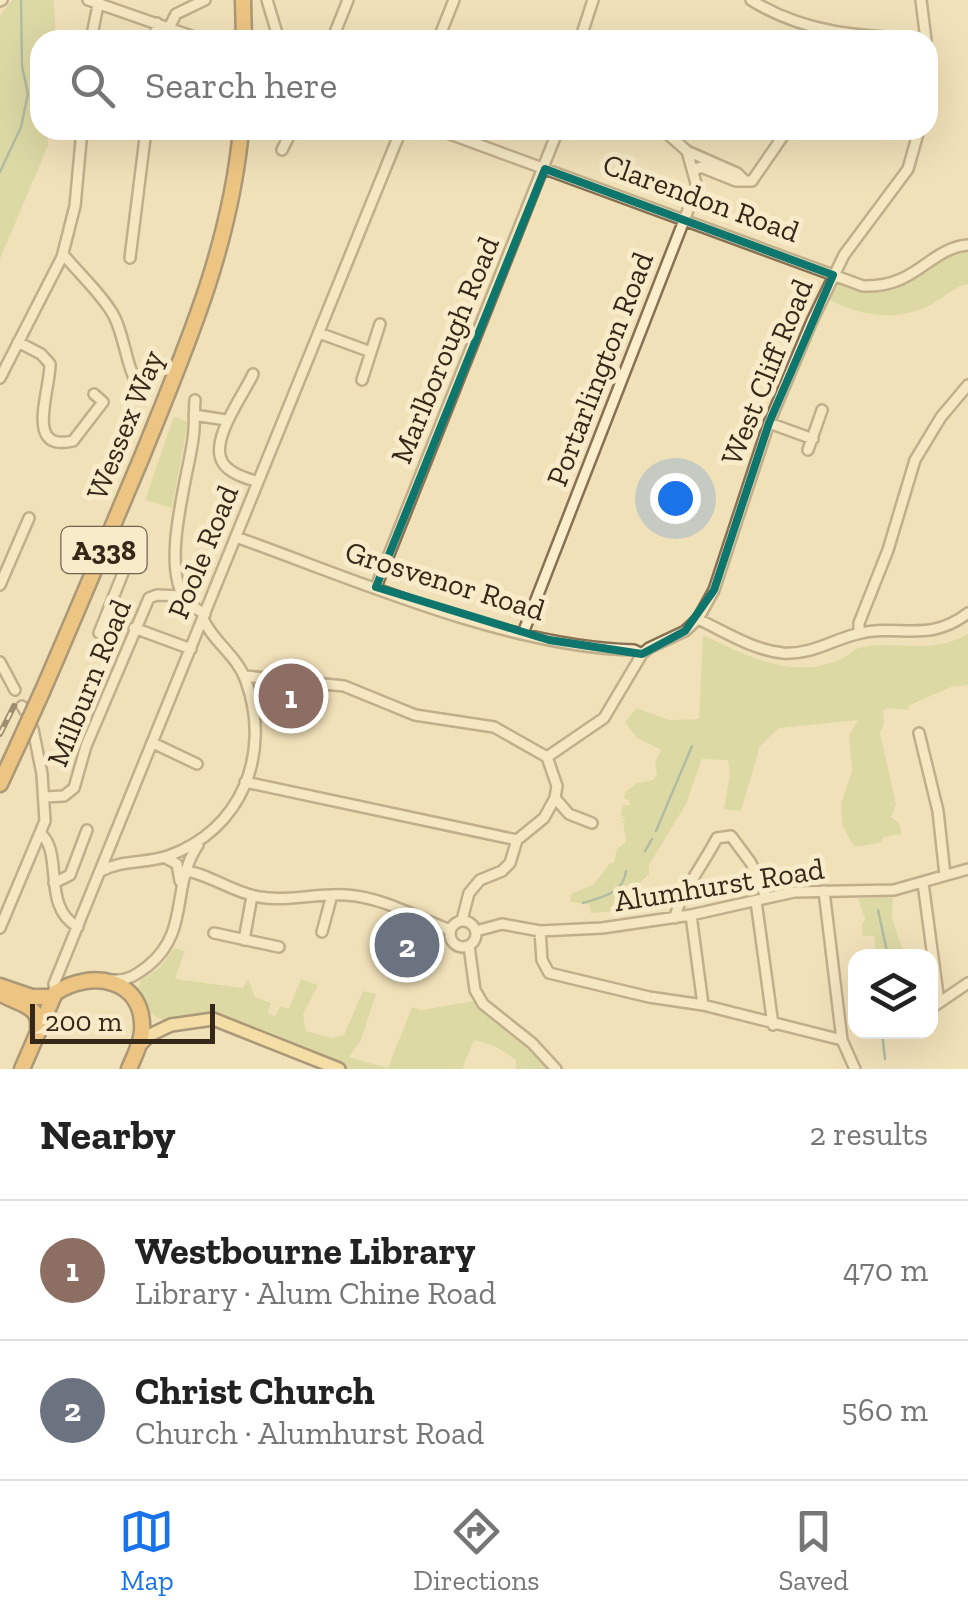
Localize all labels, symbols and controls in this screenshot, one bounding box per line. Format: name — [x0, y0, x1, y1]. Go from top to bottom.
search box — [30, 30, 938, 140]
icon: search — [65, 58, 120, 113]
text: Search here — [145, 62, 337, 108]
street label: Clarendon Road — [598, 146, 804, 250]
street label: Marlborough Road — [383, 231, 507, 469]
street label: Portarlington Road — [539, 246, 661, 491]
street label: West Cliff Road — [713, 273, 821, 470]
street label: Wessex Way — [79, 344, 172, 505]
your location — [650, 473, 701, 524]
street label: Poole Road — [160, 480, 246, 624]
road number: A338 — [62, 527, 146, 573]
street label: Grosvenor Road — [341, 534, 550, 629]
street label: Milburn Road — [39, 594, 139, 772]
pin: 1 — [258, 658, 324, 734]
street label: Alumhurst Road — [612, 851, 827, 919]
pin: 2 — [374, 908, 440, 982]
map controls — [848, 949, 938, 1039]
button: layers — [848, 949, 938, 1039]
scale bar — [30, 999, 215, 1044]
text: 200 m — [45, 1005, 122, 1038]
text: Nearby — [40, 1109, 176, 1160]
text: 2 results — [809, 1115, 928, 1153]
text: Westbourne Library — [135, 1228, 475, 1274]
text: 1 — [66, 1251, 79, 1289]
text: 470 m — [843, 1251, 928, 1289]
text: Library · Alum Chine Road — [135, 1274, 496, 1312]
text: Christ Church — [135, 1368, 375, 1414]
text: 2 — [64, 1391, 81, 1429]
text: 560 m — [841, 1391, 928, 1429]
text: Church · Alumhurst Road — [135, 1414, 484, 1452]
tab: Map — [119, 1504, 174, 1597]
tab: Directions — [413, 1504, 540, 1597]
tab: Saved — [778, 1504, 849, 1597]

